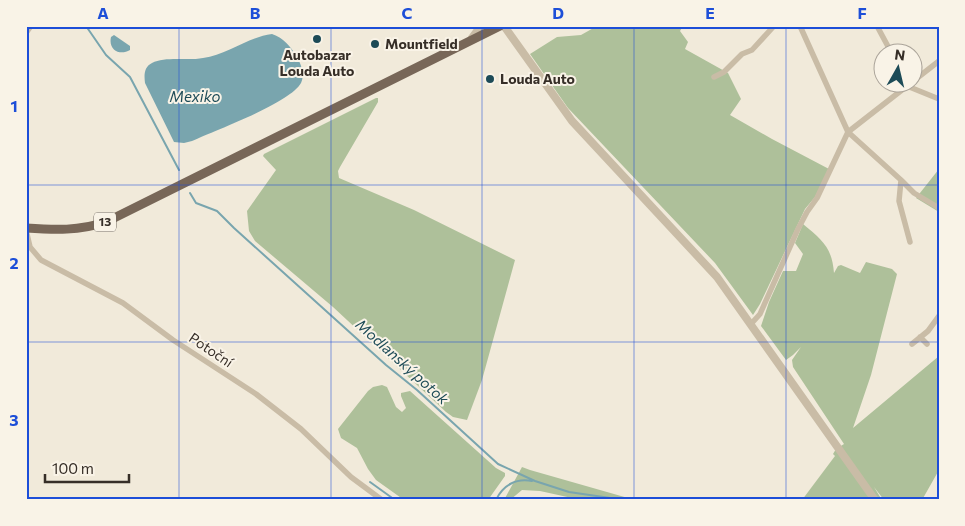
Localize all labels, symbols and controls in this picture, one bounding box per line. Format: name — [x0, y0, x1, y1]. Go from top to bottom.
text: A — [97, 3, 109, 22]
text: B — [250, 3, 261, 22]
text: C — [402, 3, 413, 22]
text: D — [552, 3, 564, 22]
text: E — [705, 3, 715, 22]
text: F — [857, 3, 867, 22]
marker: Autobazar Louda Auto — [311, 33, 323, 45]
place label: Mountfield — [385, 35, 458, 52]
marker: Mountfield — [369, 38, 381, 50]
north arrow — [872, 42, 922, 92]
text: N — [893, 45, 906, 64]
place label: Autobazar Louda Auto — [280, 46, 354, 79]
place label: Louda Auto — [500, 70, 575, 87]
marker: Louda Auto — [484, 73, 496, 85]
water label: Mexiko — [170, 87, 220, 105]
text: 1 — [10, 96, 18, 115]
road number: 13 — [94, 212, 116, 232]
text: 2 — [9, 253, 19, 272]
water label: Modlanský potok — [353, 315, 453, 408]
street label: Potoční — [186, 329, 237, 371]
text: 3 — [9, 410, 19, 429]
scale bar — [45, 451, 129, 483]
text: 100 m — [52, 459, 94, 477]

